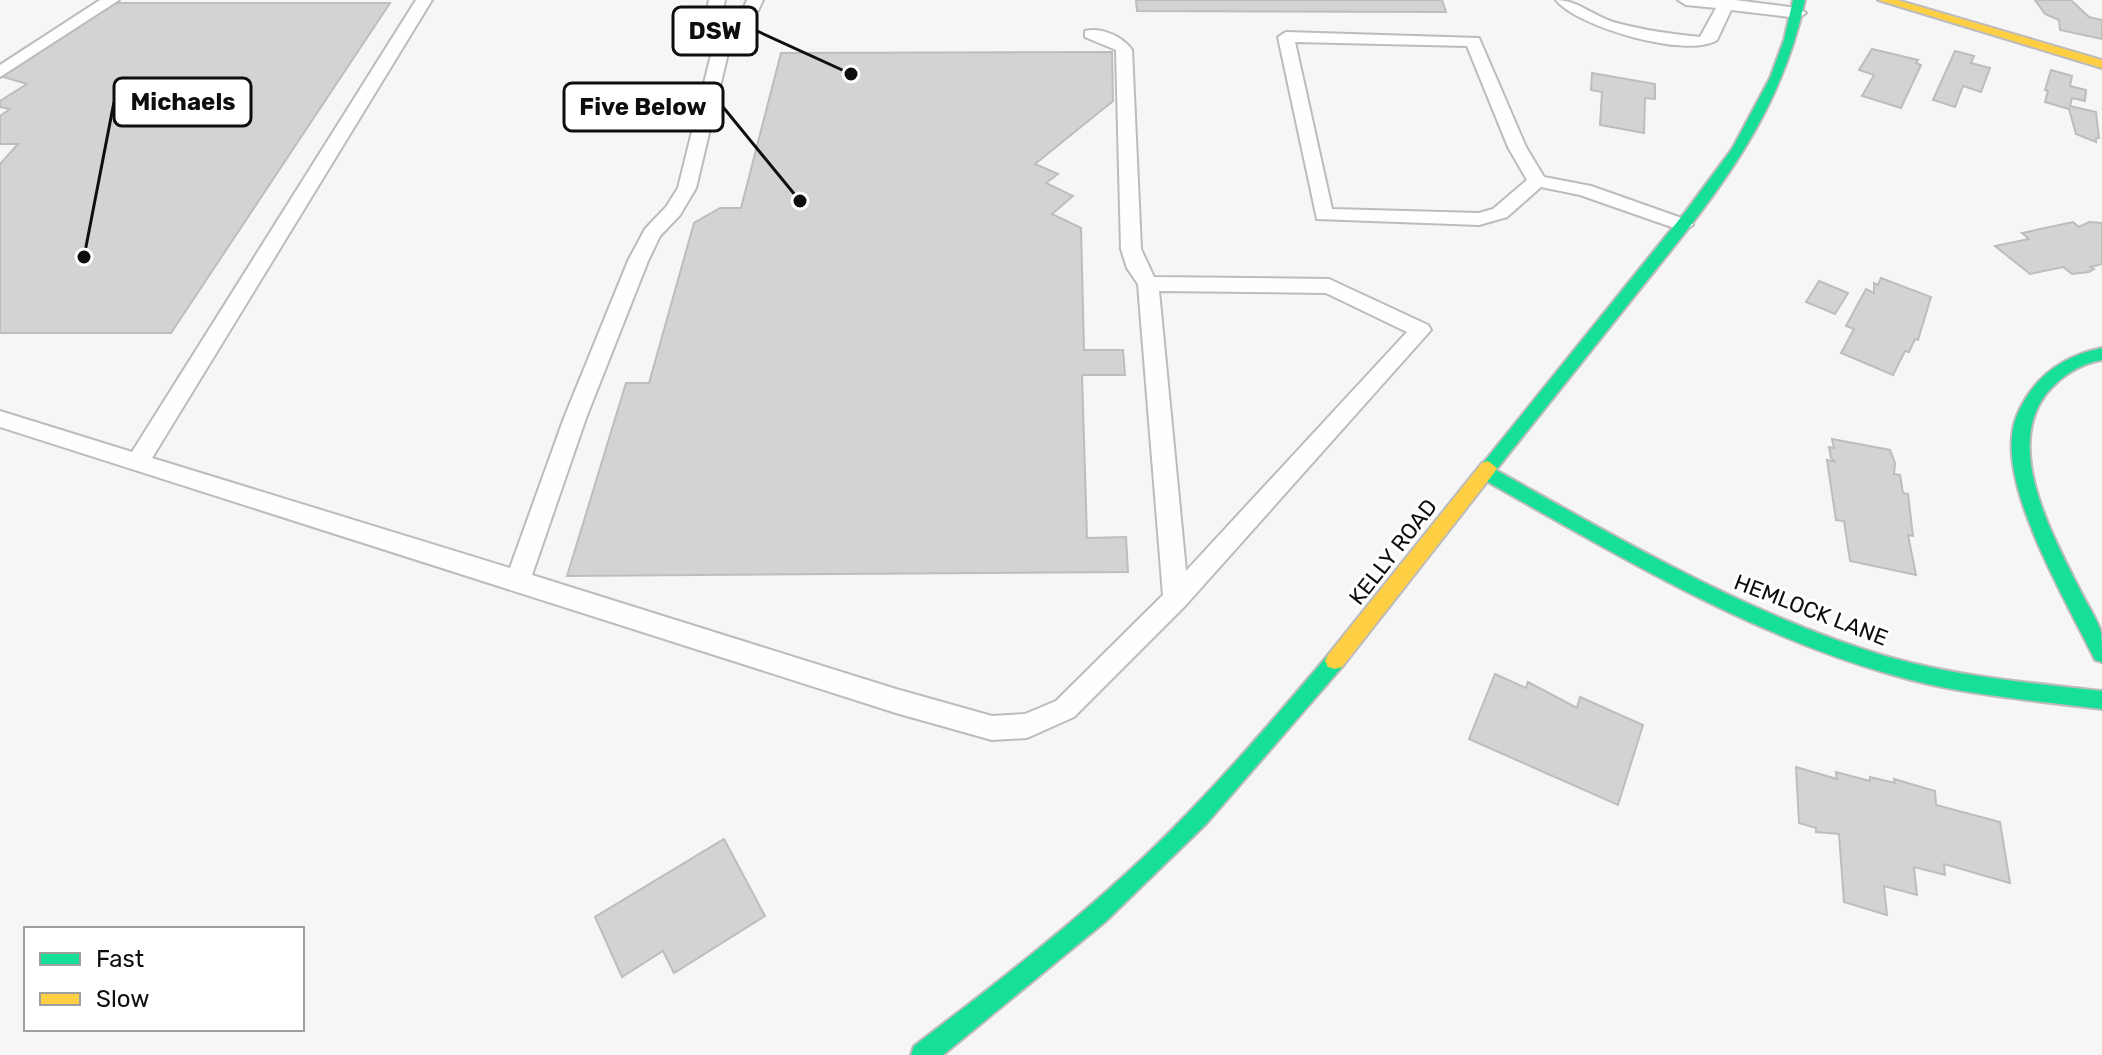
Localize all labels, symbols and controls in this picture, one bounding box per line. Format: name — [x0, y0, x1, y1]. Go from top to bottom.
callout: DSW — [673, 7, 757, 55]
text: DSW — [689, 17, 741, 45]
callout: Michaels — [114, 78, 251, 126]
callout: Five Below — [564, 83, 723, 131]
text: Michaels — [130, 88, 236, 116]
text: Five Below — [579, 93, 707, 121]
street label: KELLY ROAD — [1343, 494, 1443, 610]
street label: HEMLOCK LANE — [1730, 568, 1892, 652]
legend — [24, 927, 304, 1031]
text: Fast — [96, 945, 144, 973]
text: Slow — [96, 985, 149, 1013]

